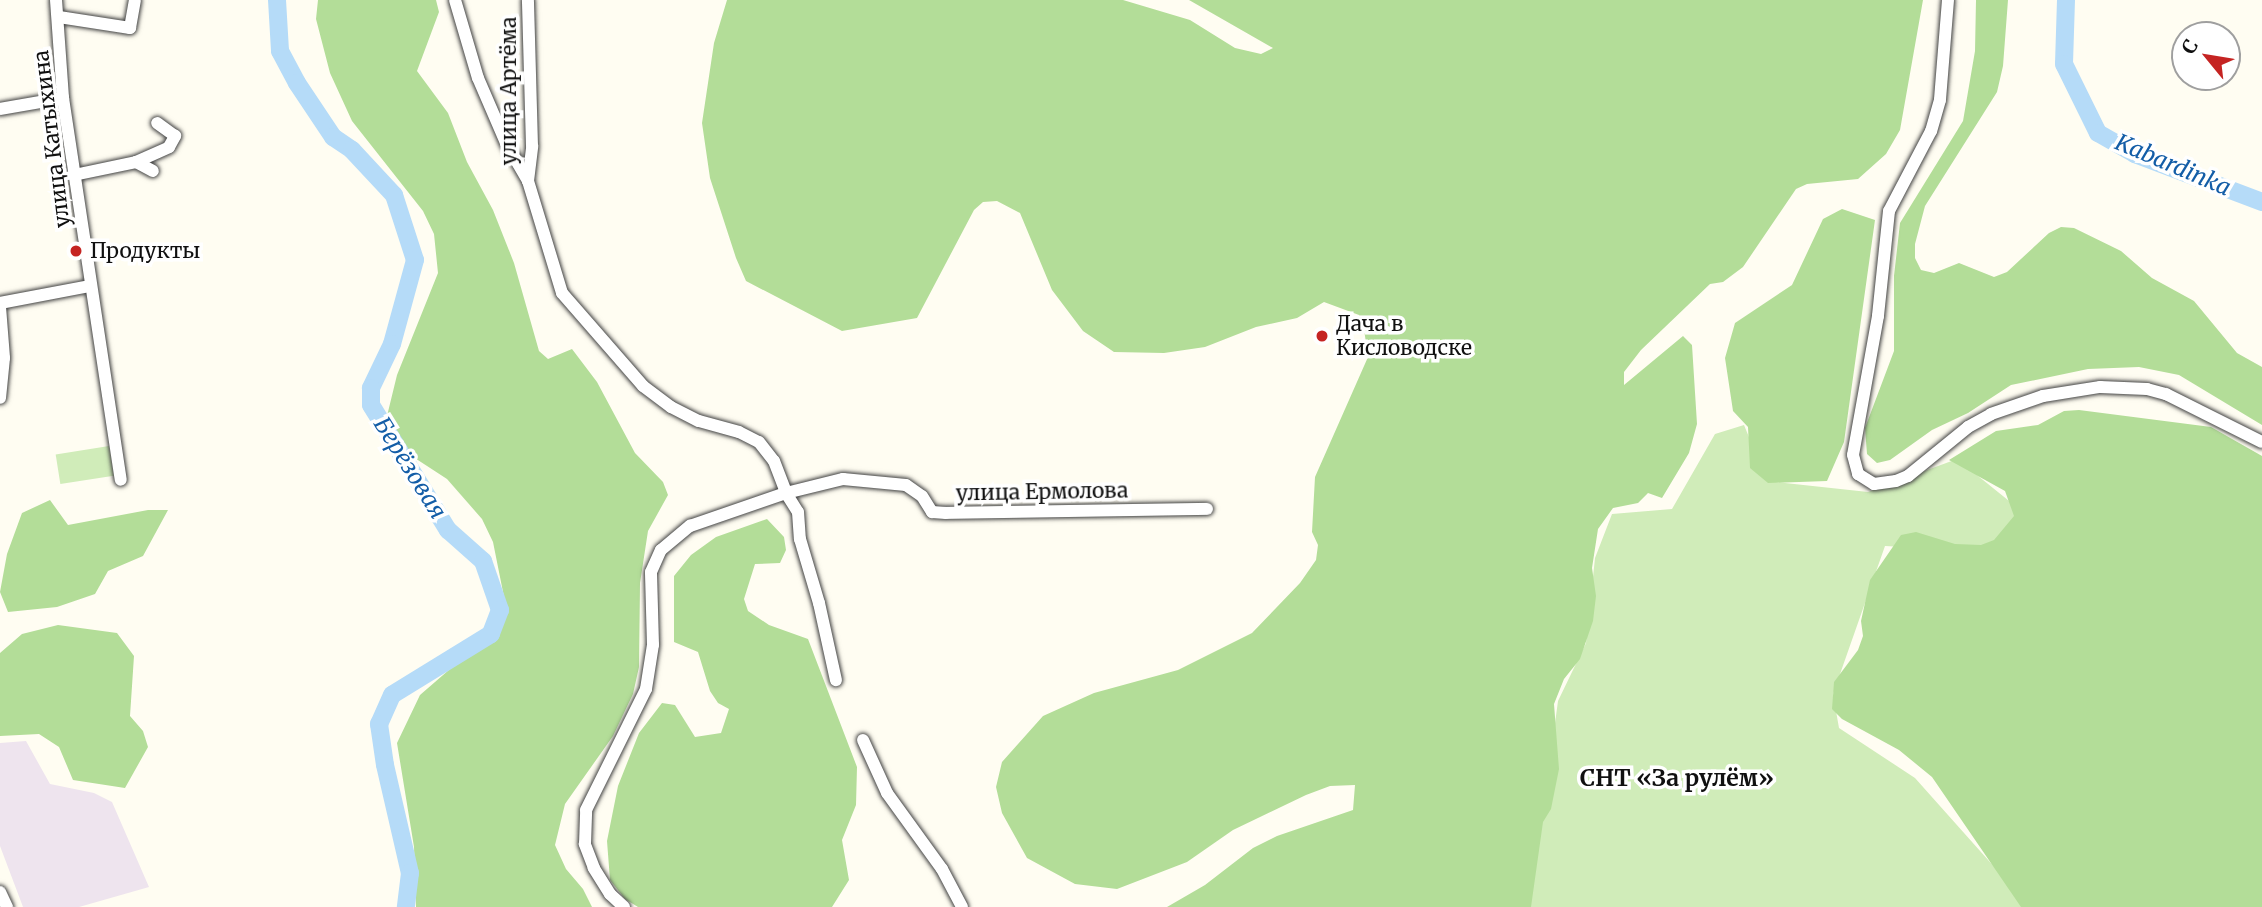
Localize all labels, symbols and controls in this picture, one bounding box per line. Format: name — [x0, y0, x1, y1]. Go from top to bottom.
street label: улица Артёма — [496, 17, 522, 165]
north arrow — [2171, 21, 2241, 91]
text: С — [2176, 35, 2203, 58]
street label: улица Катыхина — [29, 49, 75, 229]
water label: Kabardinka — [2111, 128, 2235, 202]
place label: Продукты — [90, 238, 200, 264]
marker: Продукты — [68, 243, 84, 259]
place label: Дача в Кисловодске — [1336, 311, 1472, 361]
marker: Дача в Кисловодске — [1314, 328, 1330, 344]
water label: Берёзовая — [368, 412, 452, 524]
street label: улица Ермолова — [956, 478, 1128, 506]
district label: СНТ «За рулём» — [1580, 764, 1774, 792]

